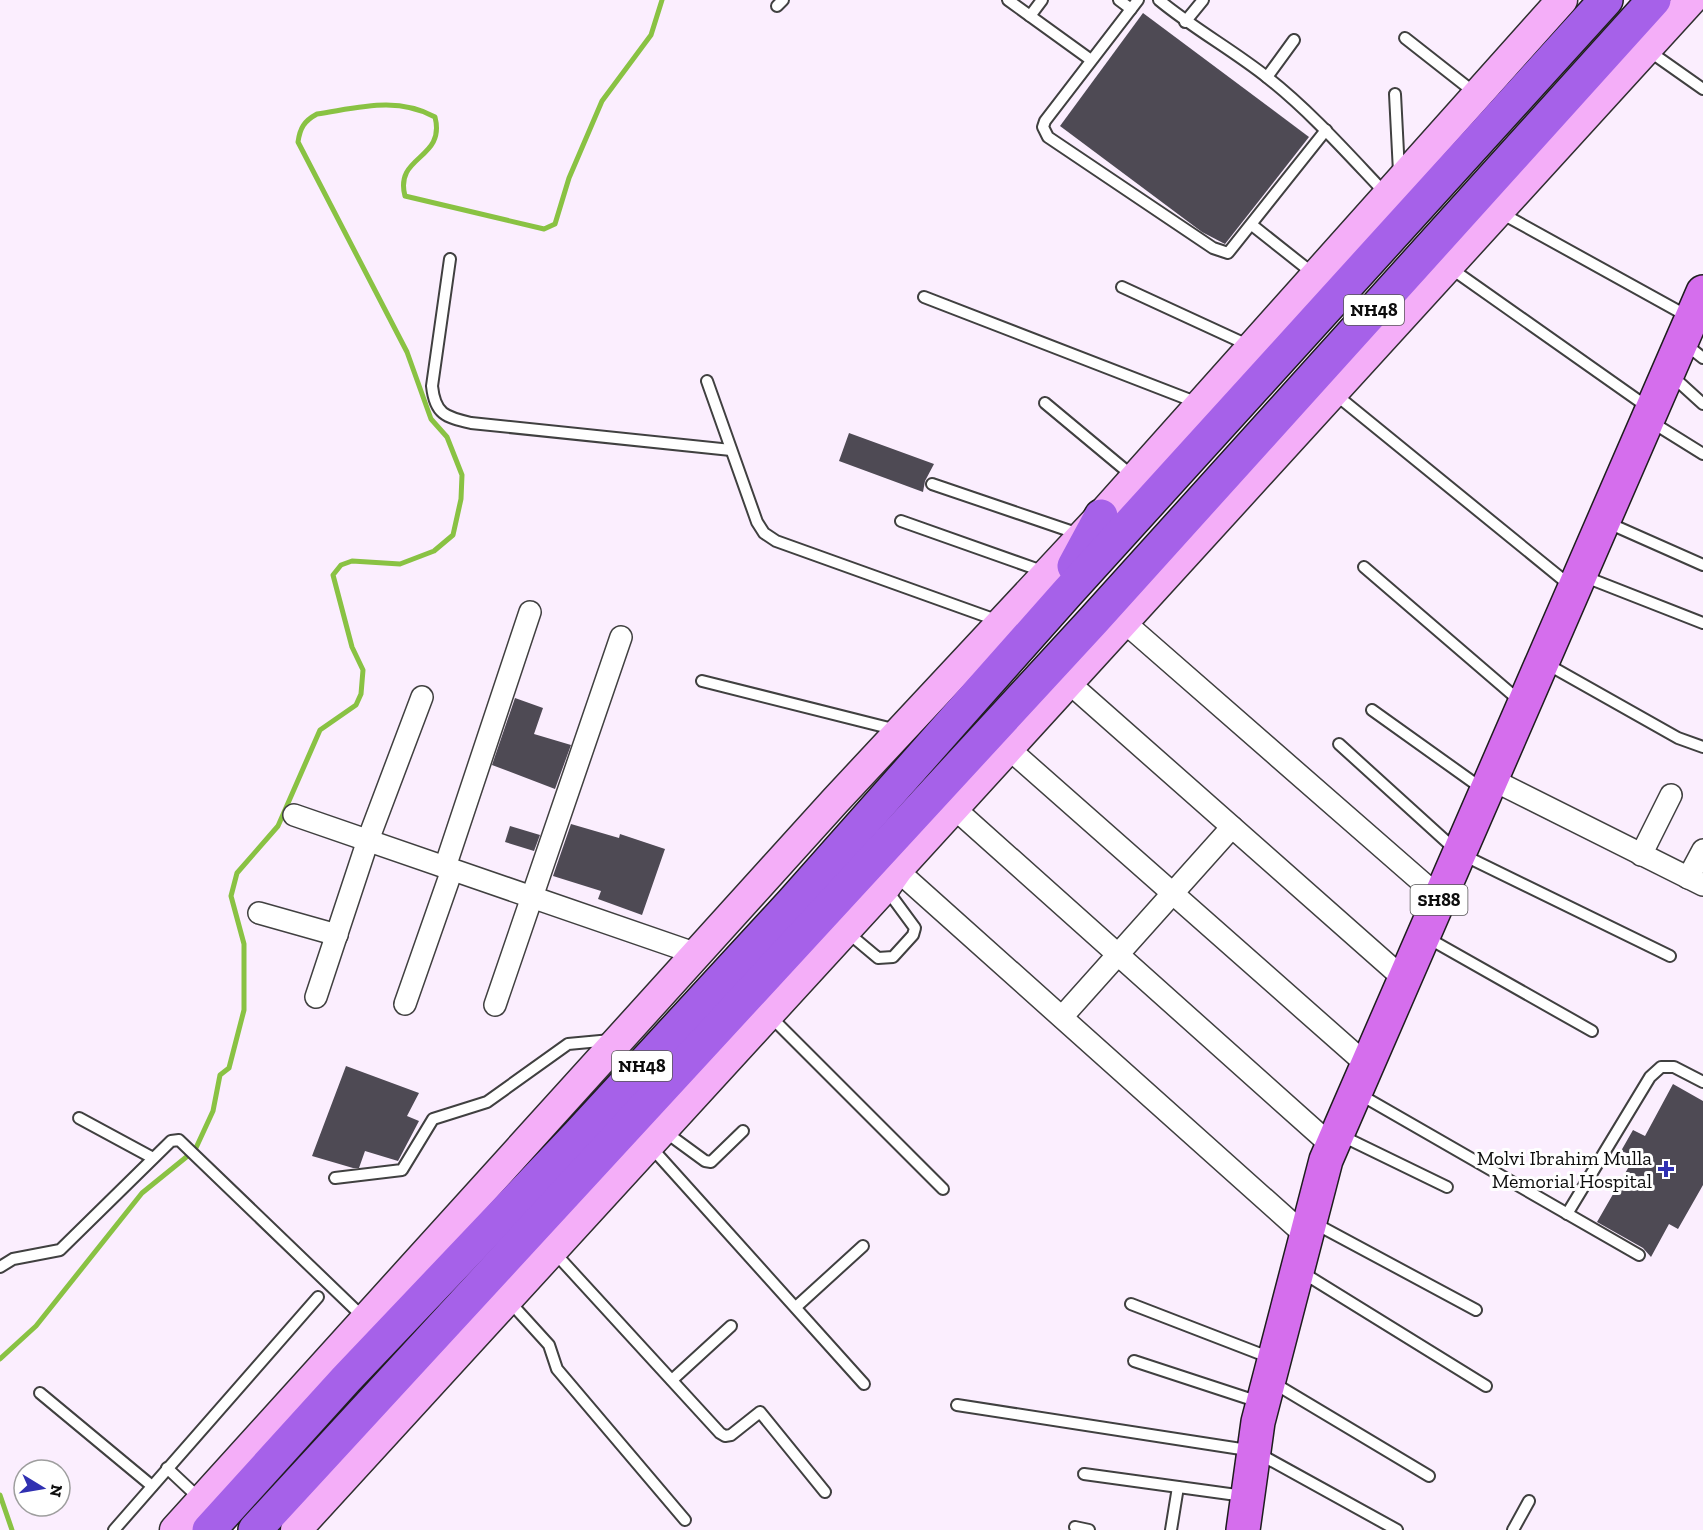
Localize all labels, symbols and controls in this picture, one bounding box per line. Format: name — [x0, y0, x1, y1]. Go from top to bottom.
road number: NH48 — [1344, 295, 1404, 325]
road number: SH88 — [1410, 885, 1468, 915]
road number: NH48 — [612, 1051, 672, 1081]
place label: Molvi Ibrahim Mulla Memorial Hospital — [1477, 1146, 1652, 1193]
marker: Molvi Ibrahim Mulla Memorial Hospital — [1657, 1160, 1675, 1178]
north arrow — [12, 1458, 72, 1518]
text: N — [46, 1483, 67, 1499]

